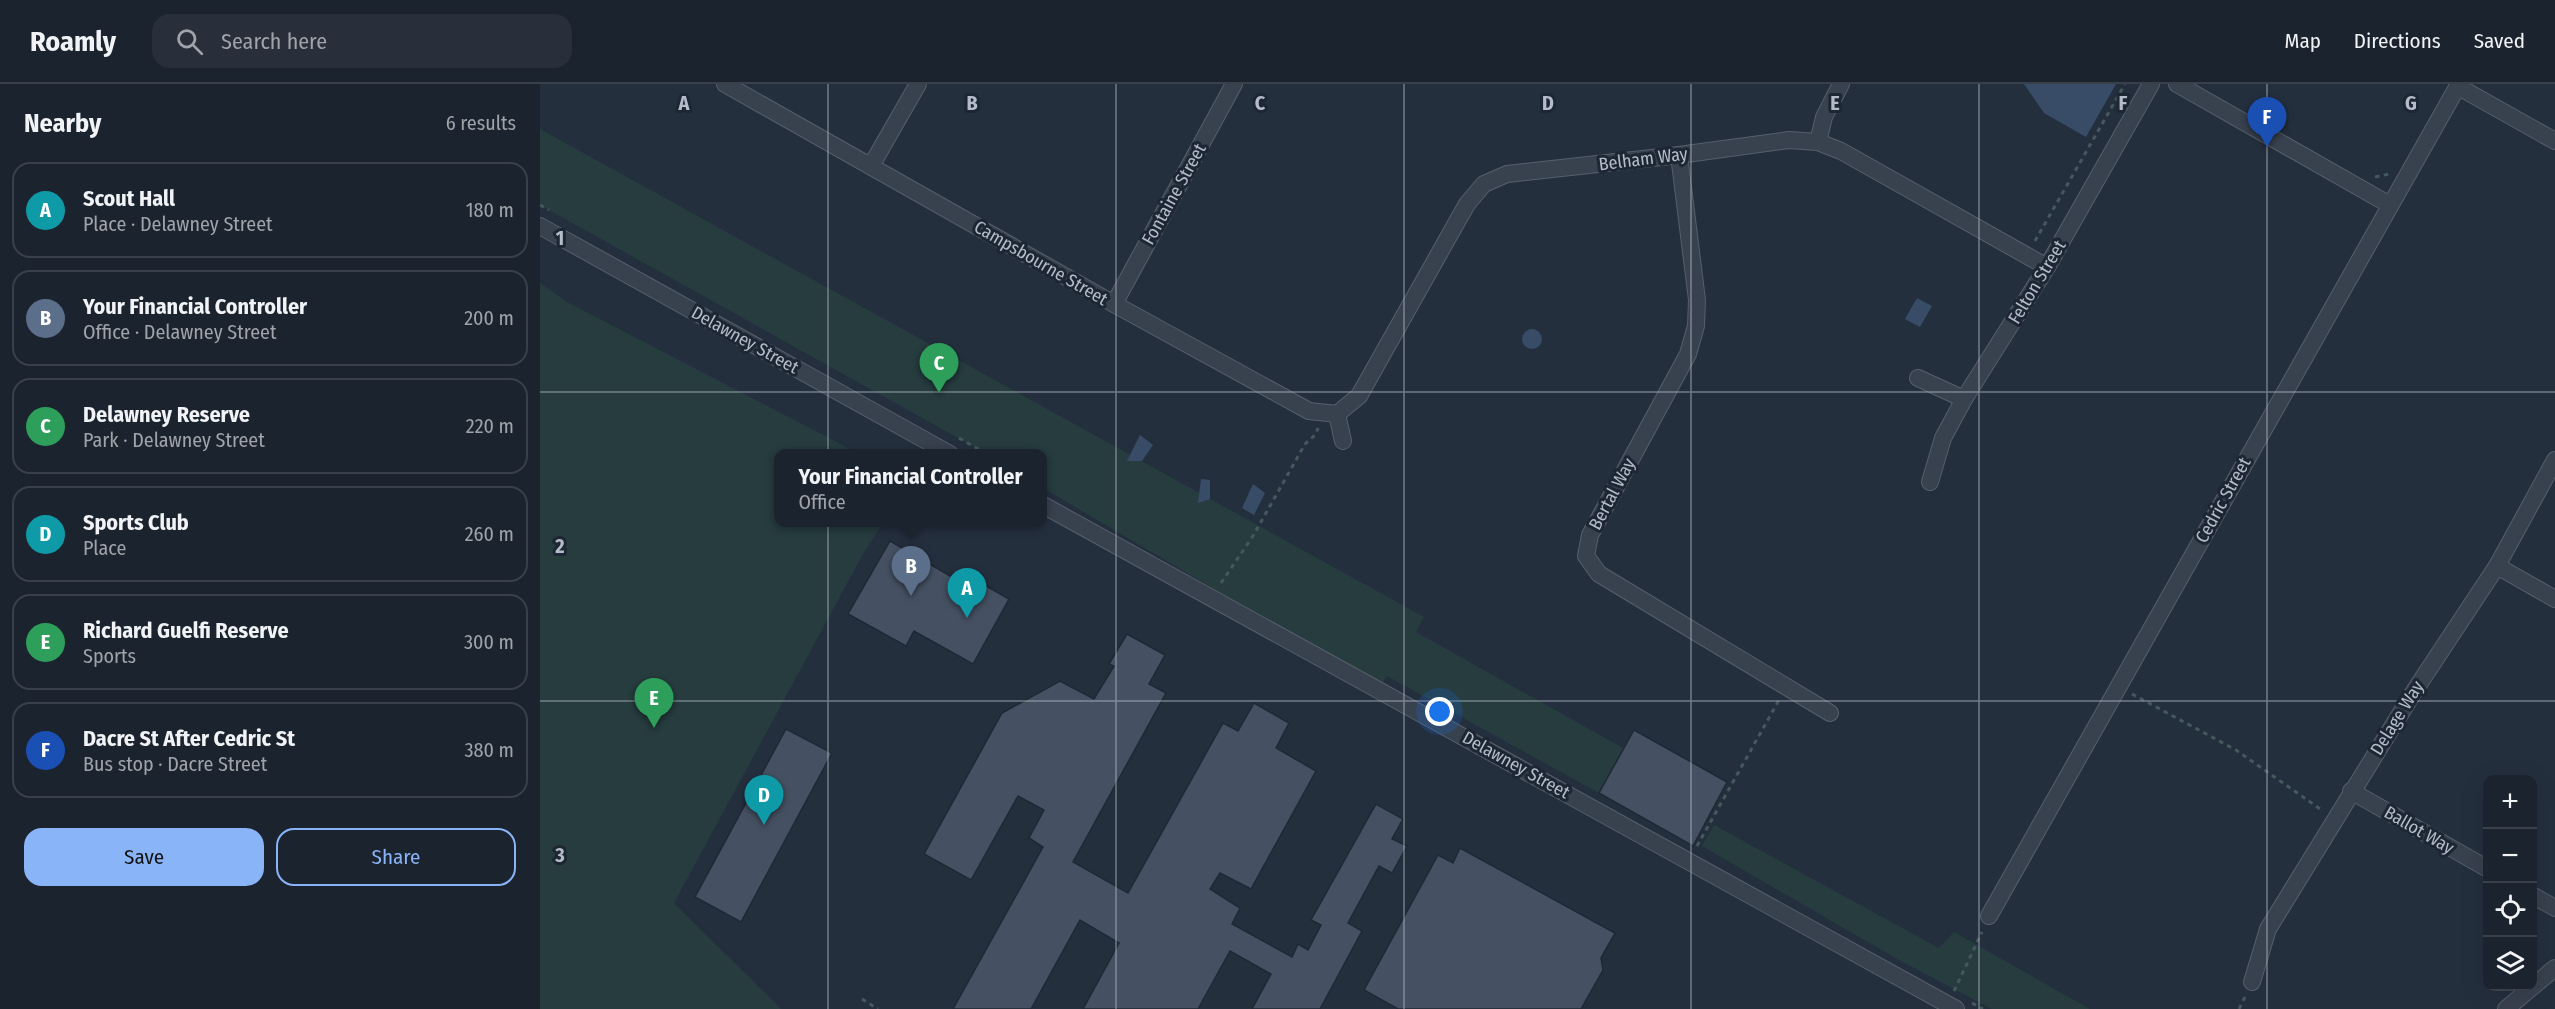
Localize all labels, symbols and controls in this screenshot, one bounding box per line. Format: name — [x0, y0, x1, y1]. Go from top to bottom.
search box — [152, 14, 572, 68]
text: Roamly — [30, 25, 116, 58]
icon: search — [173, 25, 206, 58]
text: Search here — [221, 28, 327, 55]
text: Map — [2284, 28, 2321, 54]
text: Directions — [2354, 28, 2441, 54]
text: Saved — [2474, 28, 2525, 54]
text: A — [678, 91, 691, 115]
text: B — [966, 91, 978, 115]
text: C — [1255, 91, 1266, 115]
text: D — [1542, 91, 1554, 115]
text: E — [1830, 91, 1840, 115]
text: F — [2119, 91, 2128, 115]
text: G — [2405, 91, 2417, 115]
pin: F — [2248, 98, 2286, 147]
text: Nearby — [24, 108, 101, 139]
text: 6 results — [446, 111, 516, 135]
street label: Fontaine Street — [1137, 140, 1211, 248]
street label: Belham Way — [1597, 143, 1689, 175]
text: Scout Hall — [83, 185, 175, 212]
text: A — [40, 198, 51, 222]
text: 180 m — [466, 198, 514, 222]
text: Place · Delawney Street — [83, 212, 273, 236]
street label: Campsbourne Street — [970, 216, 1112, 310]
text: 1 — [556, 226, 564, 250]
street label: Felton Street — [2003, 236, 2071, 328]
text: Your Financial Controller — [83, 293, 307, 320]
street label: Delawney Street — [687, 301, 803, 379]
text: B — [40, 306, 51, 330]
text: 200 m — [464, 306, 514, 330]
text: Office · Delawney Street — [83, 320, 276, 344]
pin: C — [920, 344, 958, 393]
text: Delawney Reserve — [83, 401, 250, 428]
text: C — [40, 414, 51, 438]
text: 220 m — [466, 414, 514, 438]
text: Park · Delawney Street — [83, 428, 265, 452]
popup — [774, 449, 1047, 527]
street label: Cedric Street — [2191, 453, 2256, 547]
street label: Bertal Way — [1584, 454, 1640, 534]
text: Your Financial Controller — [798, 463, 1023, 490]
text: Office — [798, 490, 846, 514]
text: Sports Club — [83, 509, 189, 536]
text: D — [40, 522, 51, 546]
text: 260 m — [465, 522, 514, 546]
text: 2 — [554, 534, 565, 558]
text: Place — [83, 536, 126, 560]
pin: B — [892, 546, 931, 596]
pin: A — [948, 568, 986, 618]
text: Richard Guelfi Reserve — [83, 617, 289, 644]
text: E — [41, 630, 50, 654]
text: 300 m — [464, 630, 514, 654]
text: Sports — [83, 644, 136, 668]
street label: Delage Way — [2366, 677, 2428, 759]
pin: E — [634, 678, 674, 728]
your location — [1425, 697, 1454, 726]
text: Dacre St After Cedric St — [83, 725, 295, 752]
street label: Delawney Street — [1458, 726, 1574, 804]
text: F — [41, 738, 50, 762]
text: 380 m — [464, 738, 514, 762]
text: Bus stop · Dacre Street — [83, 752, 267, 776]
map controls — [2483, 775, 2537, 991]
button: + — [2483, 775, 2537, 829]
pin: D — [744, 776, 784, 825]
street label: Ballot Way — [2380, 801, 2458, 859]
button: Save — [24, 828, 264, 886]
button: Share — [276, 828, 516, 886]
button: − — [2483, 829, 2537, 883]
text: 3 — [554, 843, 565, 867]
button: locate — [2483, 883, 2537, 937]
button: layers — [2483, 937, 2537, 991]

